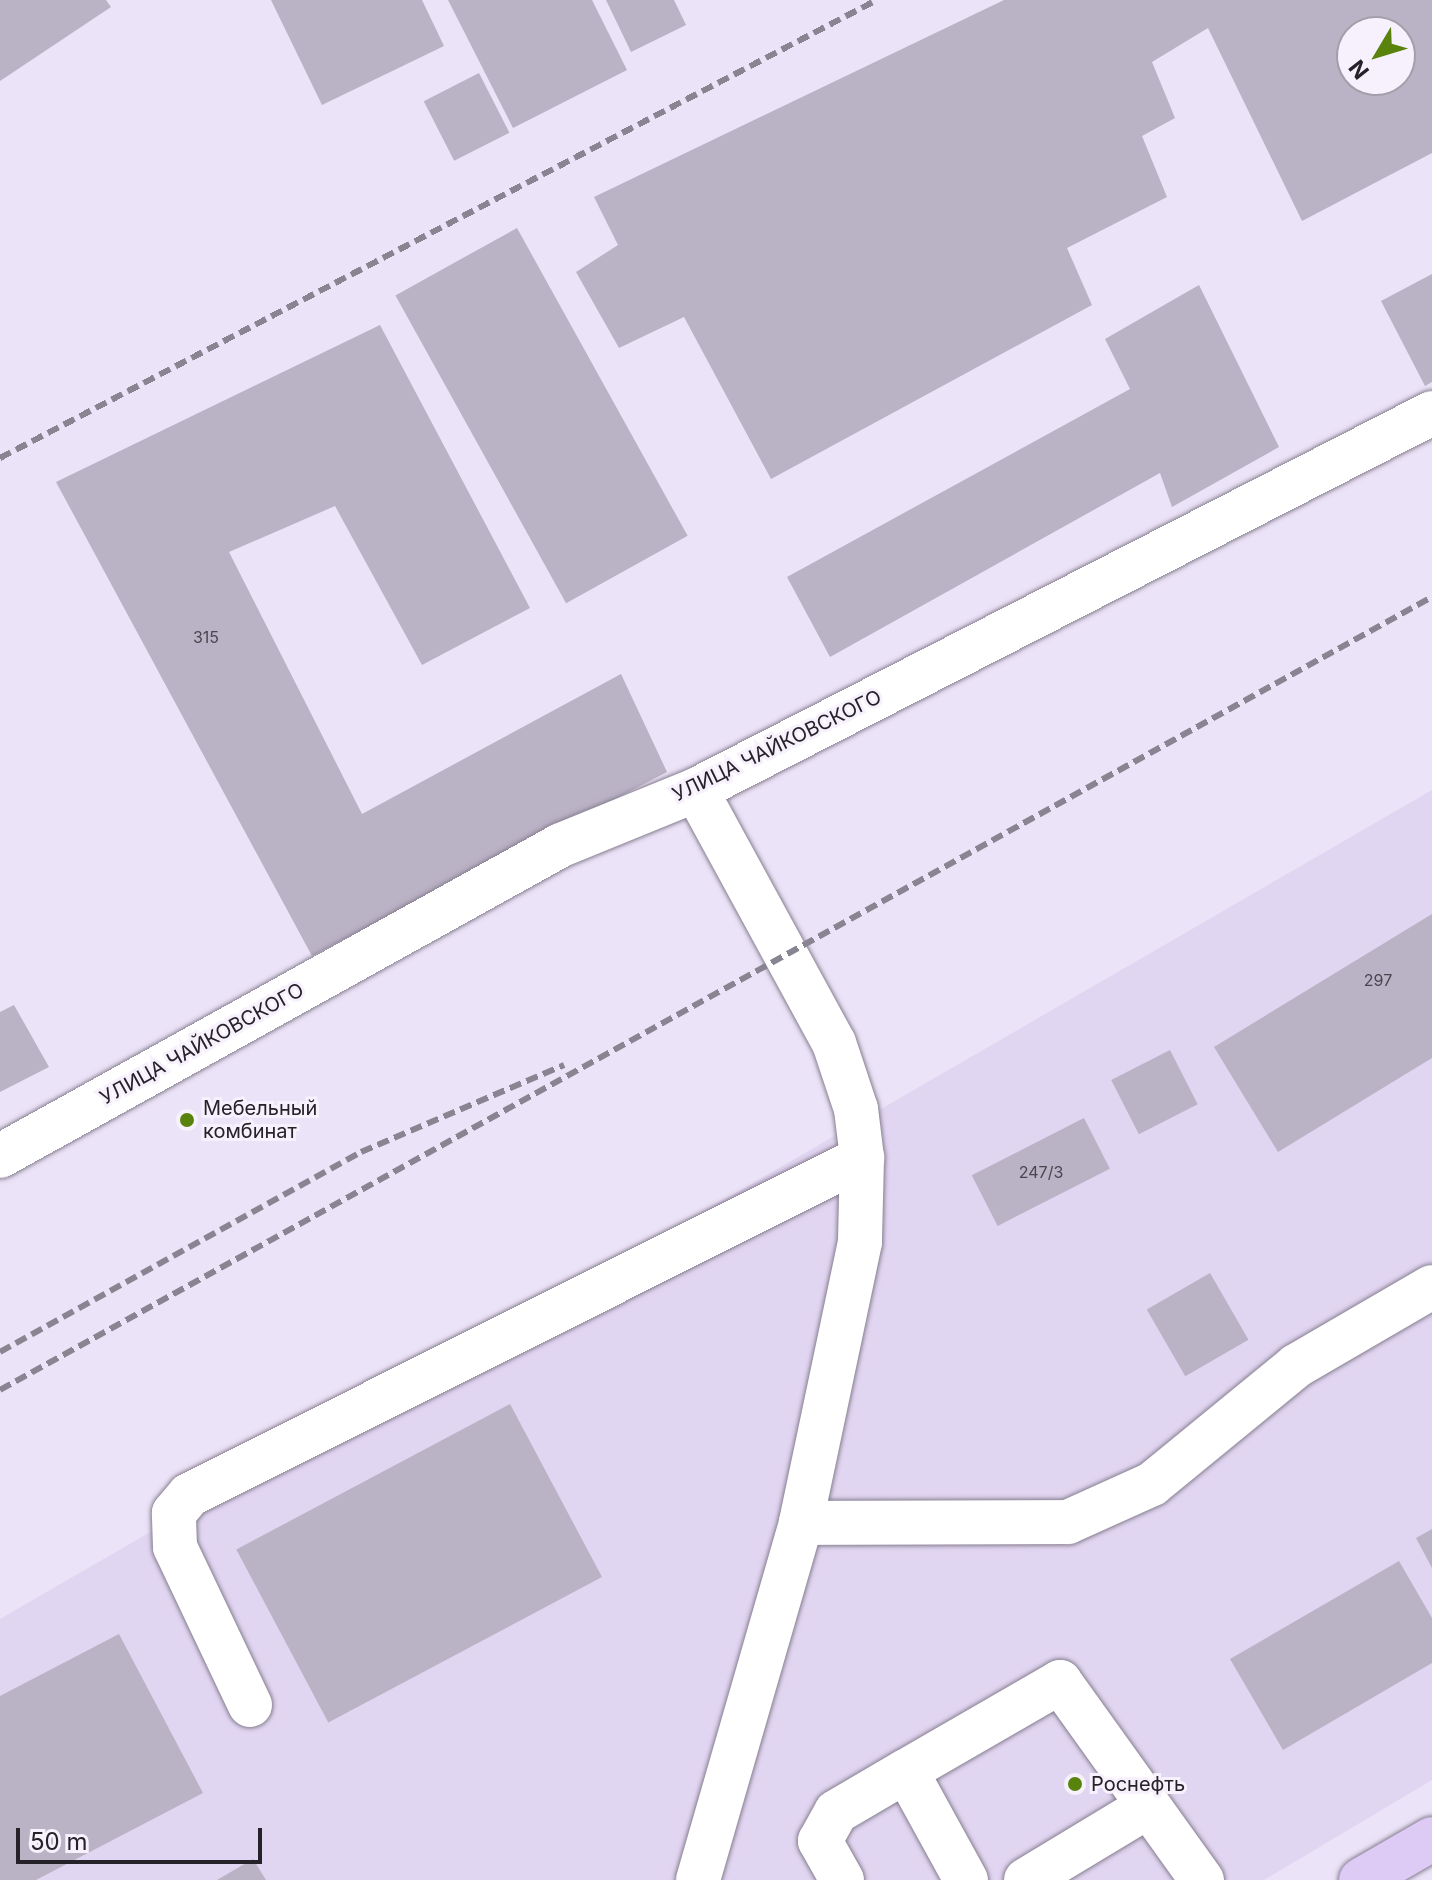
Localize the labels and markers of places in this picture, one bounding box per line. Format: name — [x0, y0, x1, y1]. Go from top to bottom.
place label: Мебельный комбинат — [203, 1096, 317, 1143]
marker: Мебельный комбинат — [178, 1111, 196, 1129]
place label: Роснефть — [1091, 1772, 1185, 1796]
marker: Роснефть — [1066, 1775, 1084, 1793]

